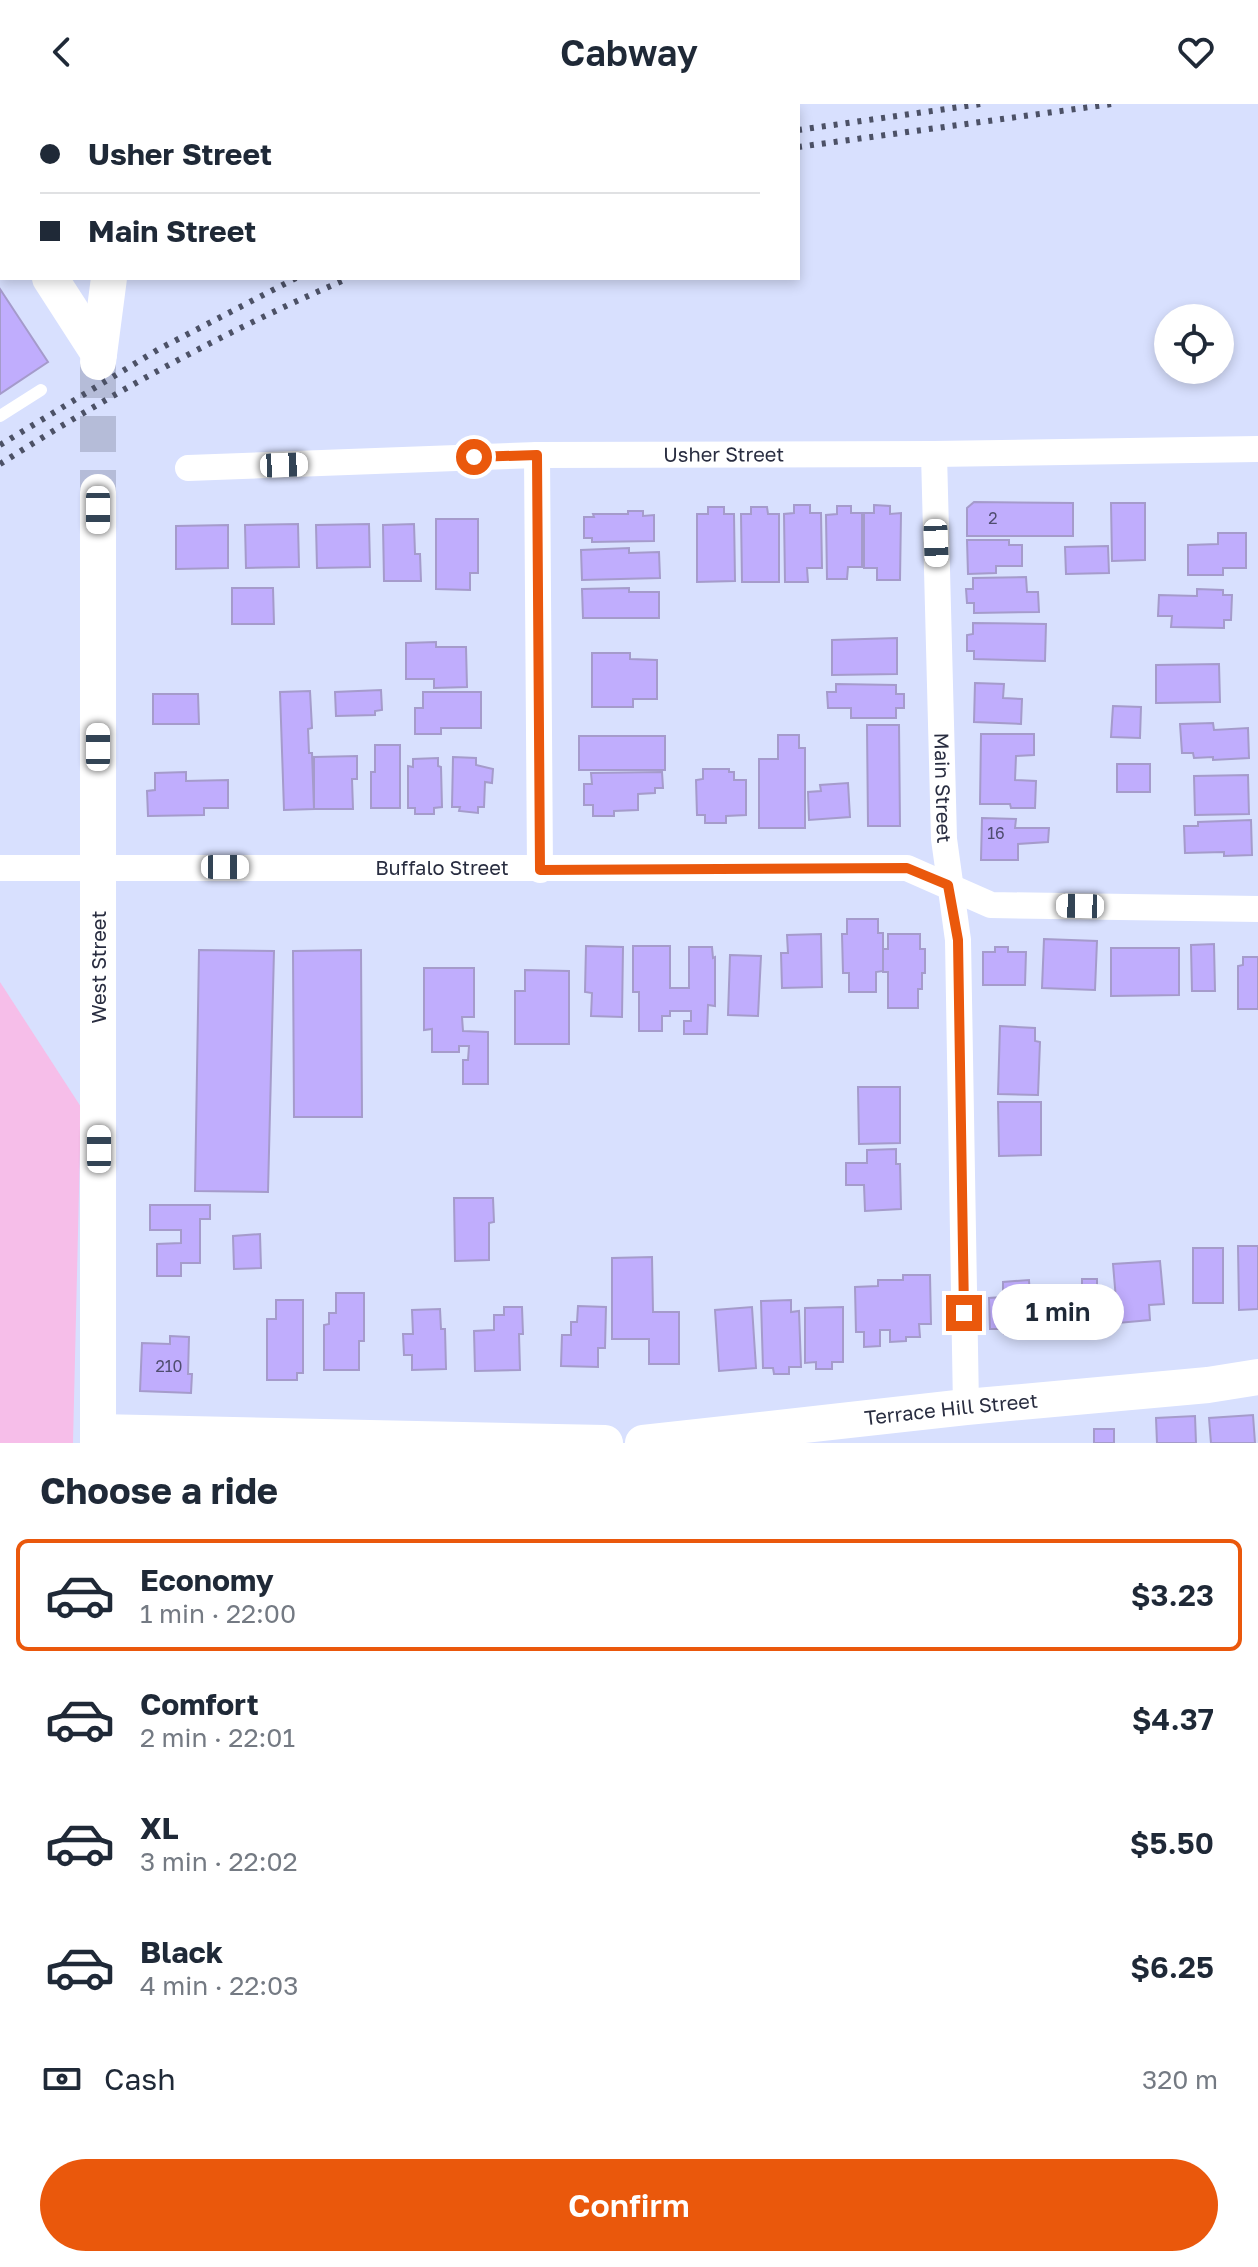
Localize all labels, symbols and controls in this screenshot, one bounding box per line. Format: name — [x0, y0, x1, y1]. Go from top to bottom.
icon: back — [40, 30, 84, 74]
icon: heart — [1174, 30, 1218, 74]
text: Cabway — [560, 31, 698, 74]
text: Usher Street — [88, 136, 272, 172]
text: Main Street — [88, 213, 256, 249]
map controls — [1154, 304, 1234, 384]
button: locate — [1154, 304, 1234, 384]
route start — [456, 439, 492, 475]
street label: Usher Street — [663, 441, 784, 466]
car — [260, 452, 308, 478]
car — [86, 486, 110, 534]
house number: 2 — [988, 508, 998, 528]
car — [923, 519, 949, 567]
car — [86, 723, 110, 771]
street label: Main Street — [930, 732, 957, 845]
house number: 16 — [987, 823, 1005, 843]
car — [201, 855, 249, 879]
street label: Buffalo Street — [375, 855, 509, 879]
car — [1056, 894, 1104, 918]
street label: West Street — [86, 911, 110, 1023]
car — [87, 1125, 111, 1173]
callout: 1 min — [992, 1285, 1124, 1341]
route end — [946, 1295, 982, 1331]
text: 1 min — [1025, 1296, 1091, 1327]
house number: 210 — [156, 1356, 182, 1376]
street label: Terrace Hill Street — [863, 1388, 1039, 1429]
text: Choose a ride — [40, 1469, 278, 1512]
icon: car — [44, 1559, 116, 1631]
text: Economy — [140, 1562, 274, 1598]
text: $3.23 — [1131, 1577, 1214, 1613]
text: 1 min · 22:00 — [140, 1598, 296, 1629]
icon: car — [44, 1683, 116, 1755]
text: Comfort — [140, 1686, 259, 1722]
text: $4.37 — [1132, 1701, 1214, 1737]
text: 2 min · 22:01 — [140, 1722, 295, 1753]
icon: car — [44, 1807, 116, 1879]
text: XL — [140, 1810, 179, 1846]
text: $5.50 — [1130, 1825, 1214, 1861]
text: 3 min · 22:02 — [140, 1846, 298, 1877]
icon: car — [44, 1931, 116, 2003]
text: Black — [140, 1934, 223, 1970]
text: $6.25 — [1130, 1949, 1214, 1985]
text: 4 min · 22:03 — [140, 1970, 298, 2001]
icon: cash — [40, 2057, 84, 2101]
text: Cash — [104, 2061, 176, 2097]
text: 320 m — [1142, 2064, 1218, 2095]
button: Confirm — [40, 2159, 1218, 2251]

